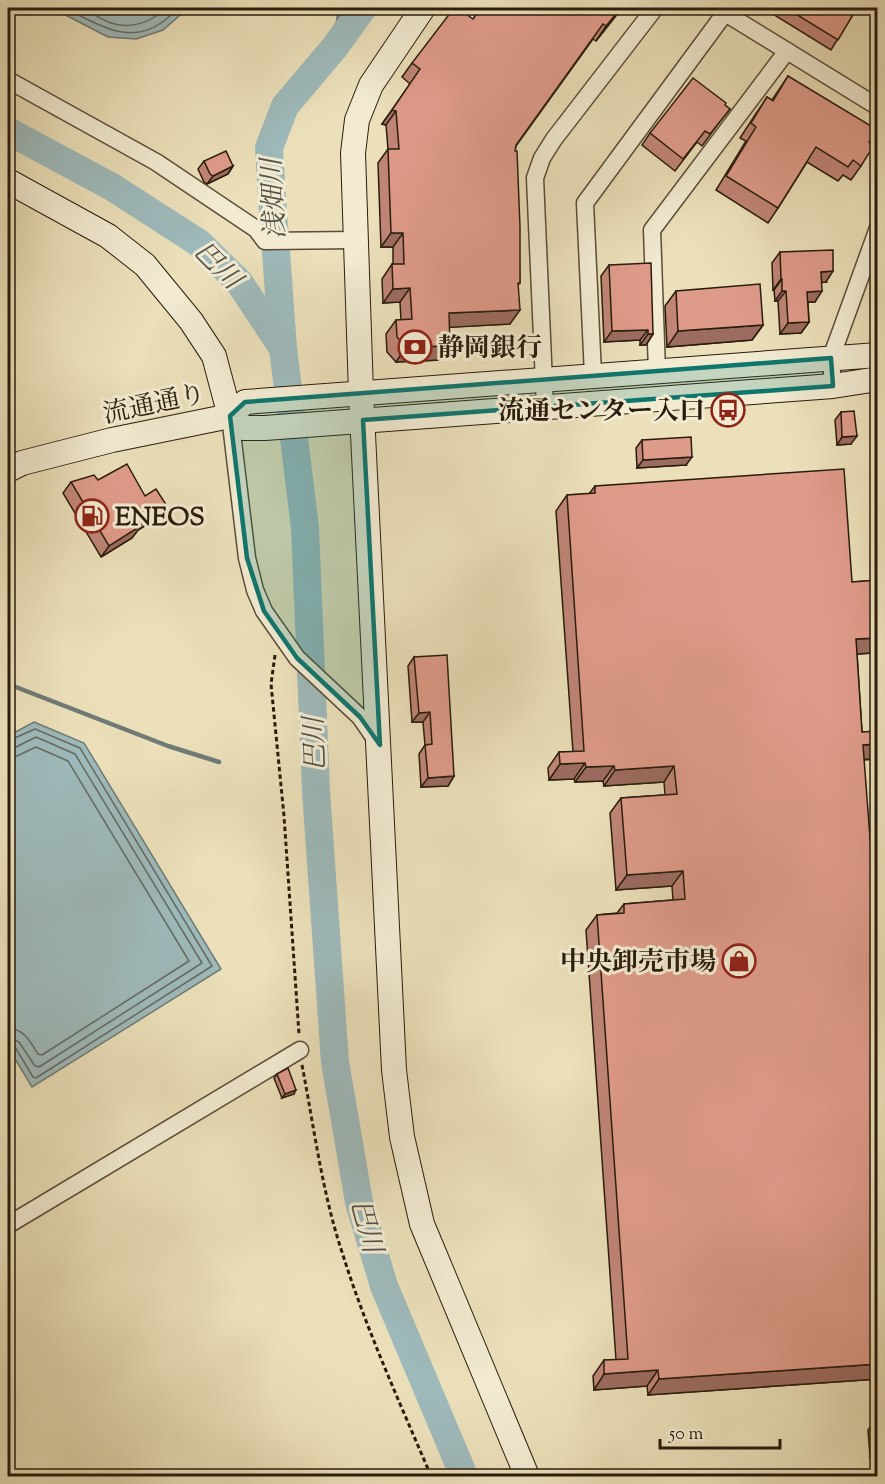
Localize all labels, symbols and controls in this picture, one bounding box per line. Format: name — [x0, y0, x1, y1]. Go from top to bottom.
water label: 浅畑川 — [254, 154, 297, 240]
water label: 巴川 — [183, 234, 251, 302]
bank icon: 静岡銀行 — [397, 329, 433, 365]
place label: 静岡銀行 — [438, 331, 542, 368]
street label: 流通通り — [100, 377, 209, 434]
bus stop icon: 流通センター入口 — [710, 392, 746, 428]
place label: 流通センター入口 — [498, 394, 705, 431]
fuel station icon: ENEOS — [74, 498, 110, 534]
place label: ENEOS — [115, 500, 205, 537]
water label: 巴川 — [296, 713, 337, 772]
shop icon: 中央卸売市場 — [721, 943, 757, 979]
place label: 中央卸売市場 — [560, 945, 716, 982]
water label: 巴川 — [339, 1196, 391, 1261]
scale bar — [660, 1412, 780, 1450]
text: 50 m — [668, 1422, 704, 1448]

